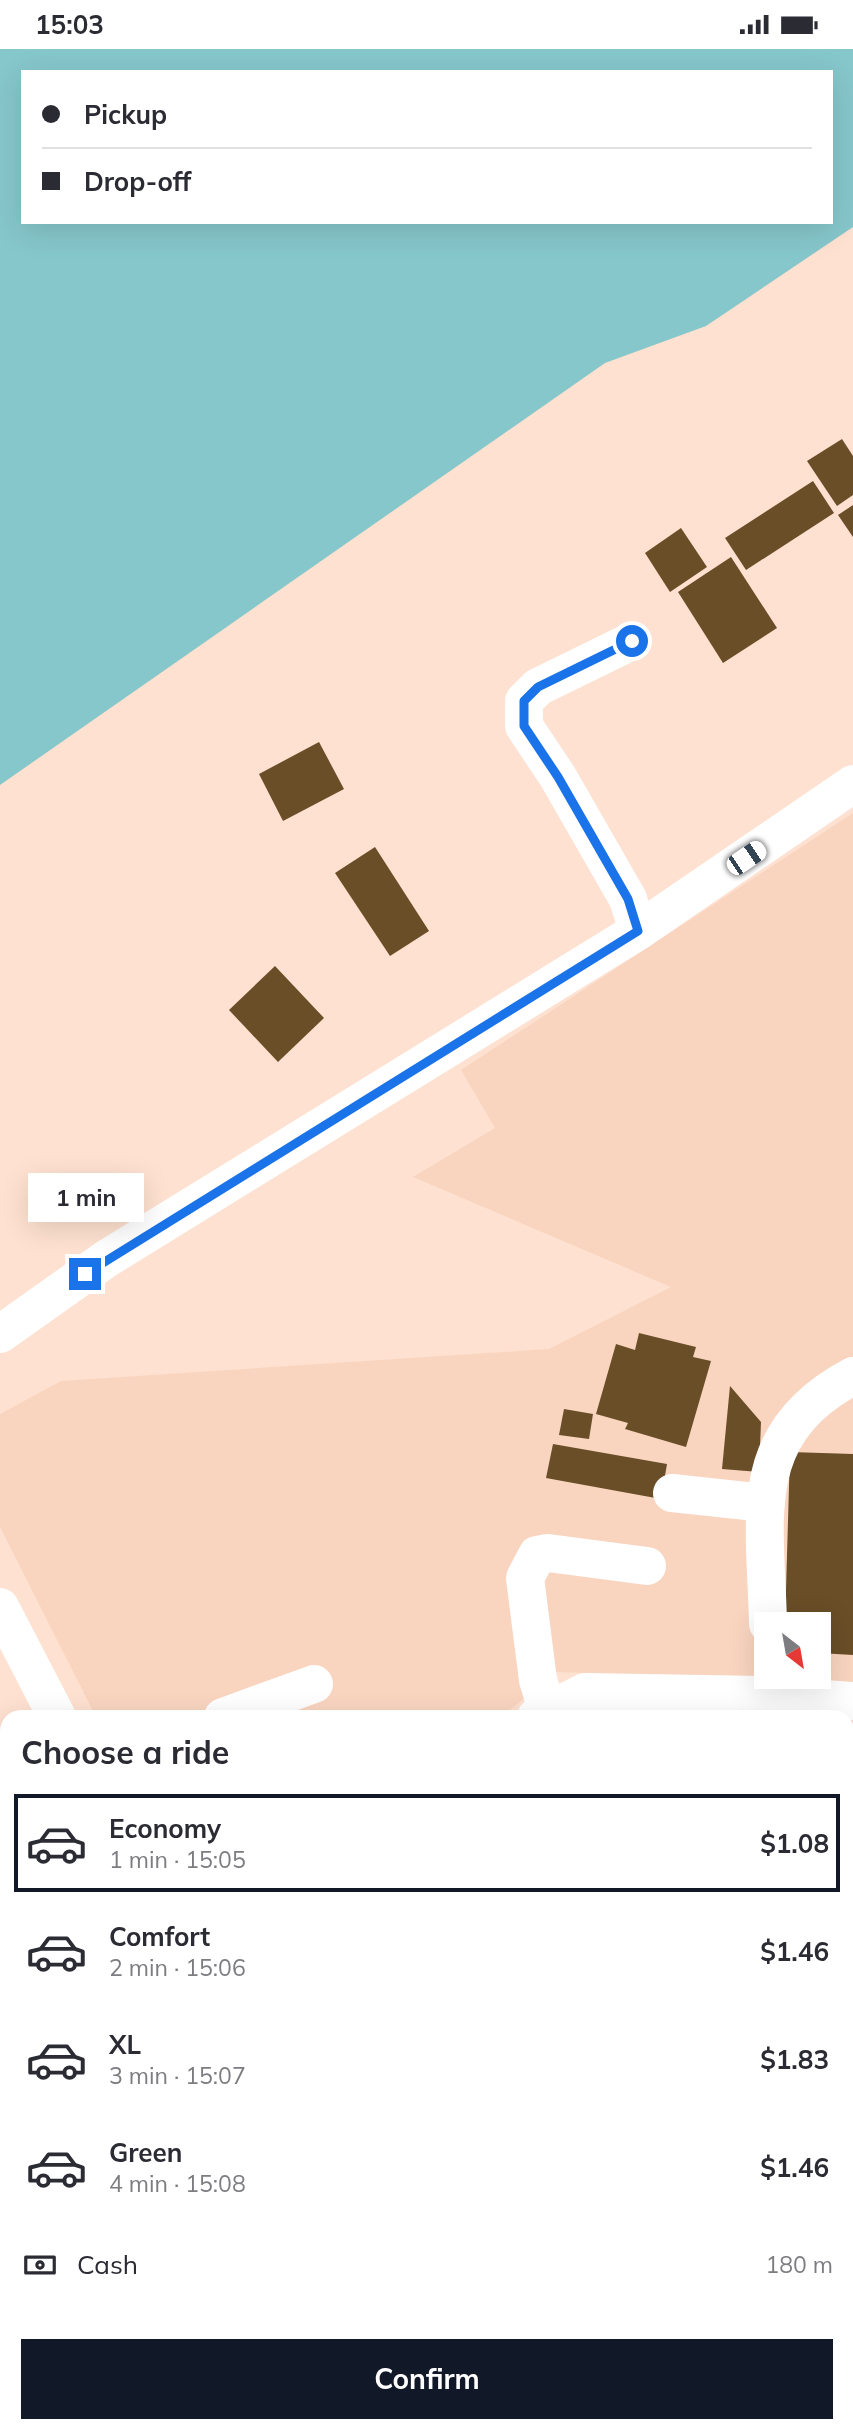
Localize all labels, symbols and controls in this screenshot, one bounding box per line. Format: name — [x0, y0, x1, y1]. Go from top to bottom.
text: 15:03 — [35, 8, 104, 41]
text: Pickup — [84, 98, 167, 131]
text: Drop-off — [84, 165, 191, 198]
route start — [616, 625, 648, 657]
car — [723, 838, 770, 878]
callout: 1 min — [27, 1173, 143, 1221]
text: 1 min — [56, 1183, 116, 1212]
route end — [69, 1258, 101, 1290]
north arrow — [754, 1612, 831, 1689]
map controls — [754, 1612, 831, 1689]
text: Choose a ride — [21, 1732, 229, 1772]
icon: car — [25, 1812, 88, 1875]
text: Economy — [109, 1812, 221, 1845]
text: $1.08 — [760, 1827, 829, 1860]
text: 1 min · 15:05 — [109, 1845, 246, 1874]
icon: car — [25, 1920, 88, 1983]
text: Comfort — [109, 1920, 210, 1953]
text: $1.46 — [760, 1935, 829, 1968]
text: 2 min · 15:06 — [109, 1953, 246, 1982]
icon: car — [25, 2028, 88, 2091]
text: XL — [109, 2028, 141, 2061]
text: $1.83 — [760, 2043, 829, 2076]
text: 3 min · 15:07 — [109, 2061, 246, 2090]
icon: car — [25, 2136, 88, 2199]
text: Green — [109, 2136, 182, 2169]
text: $1.46 — [760, 2151, 829, 2184]
text: 4 min · 15:08 — [109, 2169, 246, 2198]
icon: cash — [21, 2246, 59, 2284]
text: Cash — [77, 2248, 138, 2281]
text: 180 m — [765, 2250, 833, 2279]
button: Confirm — [21, 2339, 833, 2419]

